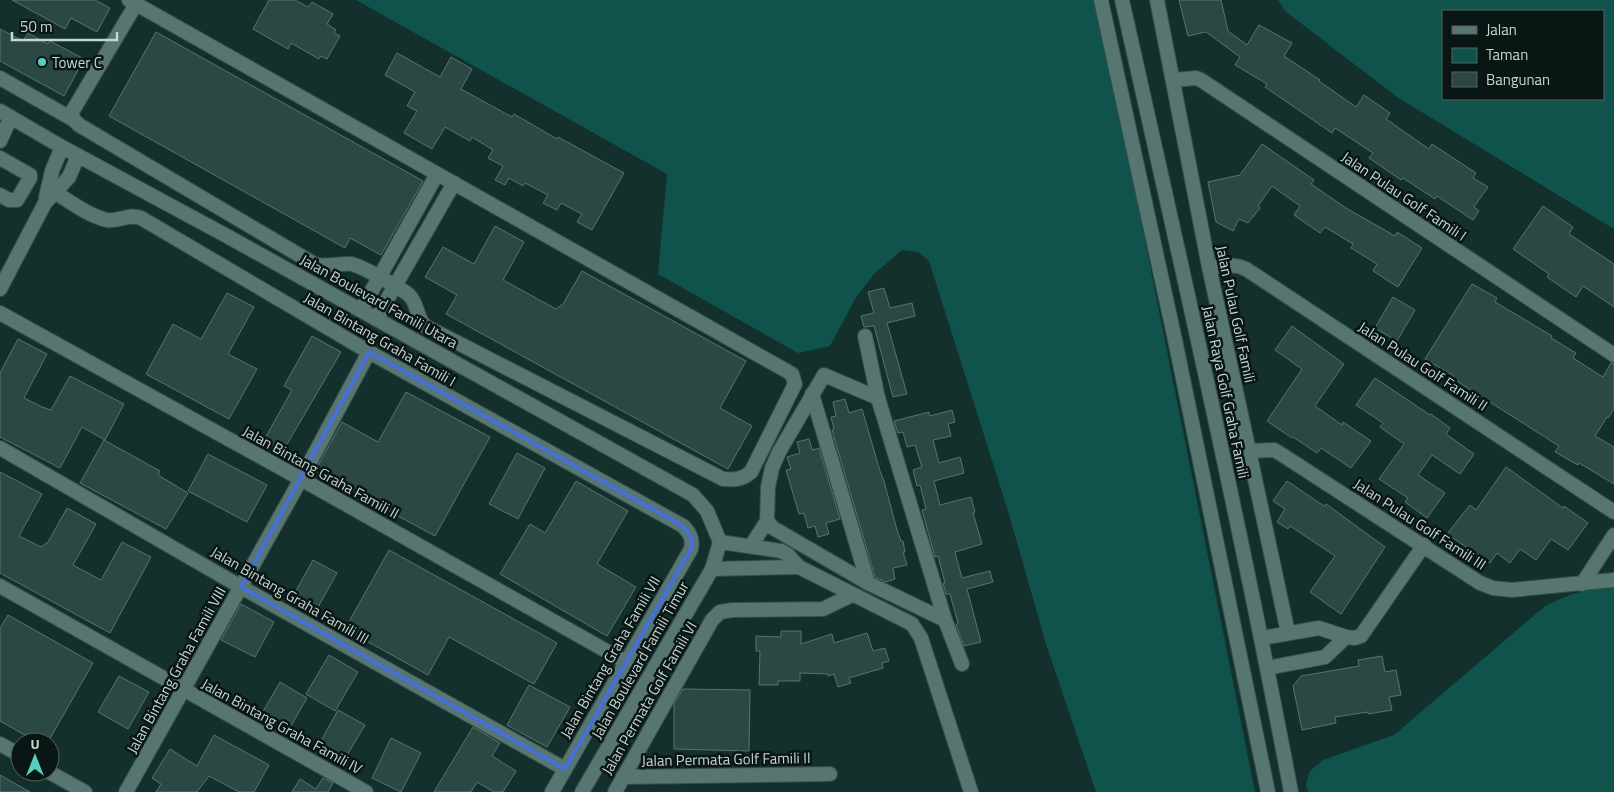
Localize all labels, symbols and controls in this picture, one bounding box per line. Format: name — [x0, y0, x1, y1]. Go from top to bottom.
scale bar — [12, 10, 118, 42]
legend — [1442, 10, 1604, 100]
text: 50 m — [20, 15, 53, 38]
text: Jalan — [1486, 18, 1517, 41]
text: Taman — [1486, 43, 1528, 66]
place label: Tower C — [52, 51, 102, 74]
marker: Tower C — [36, 56, 48, 68]
text: Bangunan — [1486, 68, 1550, 91]
street label: Jalan Pulau Golf Famili I — [1337, 145, 1471, 247]
street label: Jalan Pulau Golf Famili — [1210, 243, 1262, 385]
street label: Jalan Boulevard Famili Utara — [296, 248, 462, 354]
street label: Jalan Bintang Graha Famili I — [300, 286, 460, 392]
street label: Jalan Raya Golf Graha Famili — [1196, 304, 1256, 480]
street label: Jalan Pulau Golf Famili II — [1354, 315, 1492, 417]
street label: Jalan Bintang Graha Famili II — [239, 419, 403, 525]
street label: Jalan Pulau Golf Famili III — [1349, 472, 1491, 576]
street label: Jalan Bintang Graha Famili III — [207, 540, 373, 650]
street label: Jalan Bintang Graha Famili VII — [554, 571, 666, 743]
street label: Jalan Boulevard Famili Timur — [585, 577, 695, 743]
street label: Jalan Bintang Graha Famili VIII — [120, 582, 232, 758]
street label: Jalan Permata Golf Famili VI — [596, 617, 702, 779]
street label: Jalan Bintang Graha Famili IV — [197, 672, 367, 780]
north arrow — [10, 732, 60, 782]
text: U — [30, 733, 40, 754]
street label: Jalan Permata Golf Famili II — [641, 746, 811, 772]

